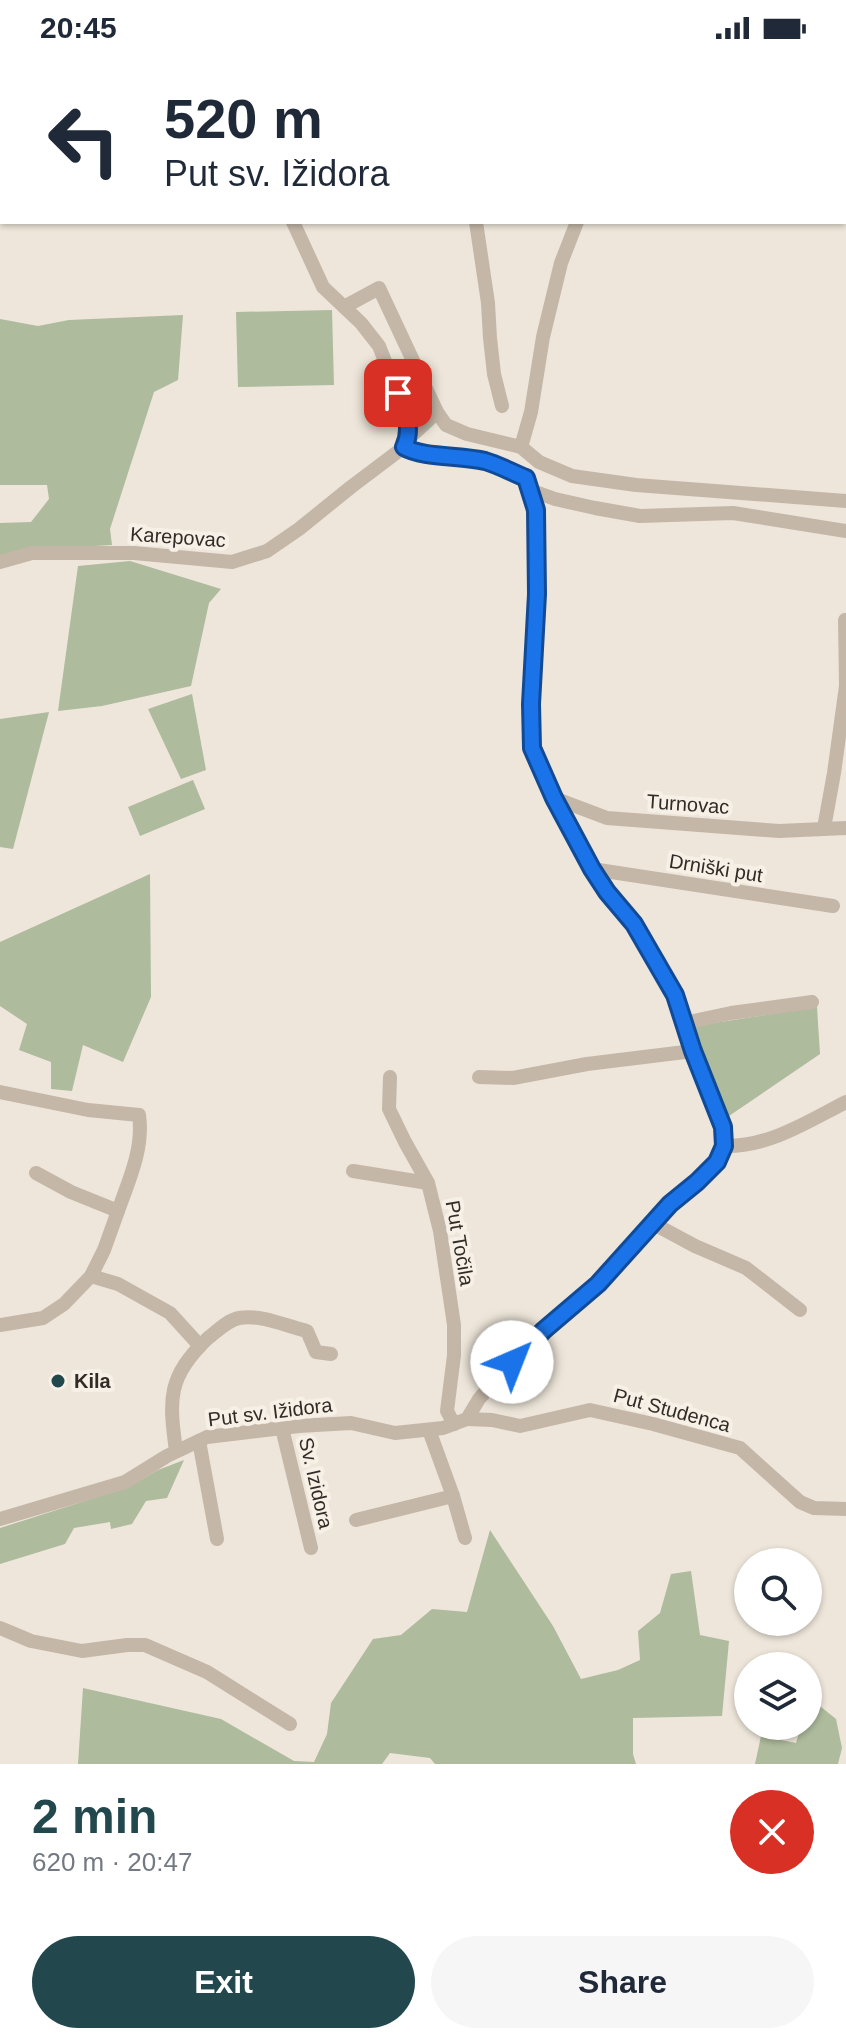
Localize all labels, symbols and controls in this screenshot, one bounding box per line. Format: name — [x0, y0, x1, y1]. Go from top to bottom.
text: 20:45 — [40, 11, 117, 44]
text: 520 m — [164, 87, 323, 150]
icon: left — [32, 88, 136, 192]
text: Put sv. Ižidora — [164, 153, 389, 194]
pin — [364, 359, 432, 427]
icon: arrive — [376, 371, 420, 415]
street label: Karepovac — [130, 523, 226, 551]
street label: Turnovac — [646, 790, 730, 818]
street label: Drniški put — [668, 850, 765, 886]
street label: Put Točila — [442, 1199, 478, 1288]
position arrow — [470, 1320, 554, 1404]
place label: Kila — [74, 1370, 112, 1392]
marker: Kila — [49, 1372, 67, 1390]
street label: Put Studenca — [611, 1384, 734, 1436]
street label: Put sv. Ižidora — [207, 1393, 334, 1431]
street label: Sv. Izidora — [295, 1435, 337, 1532]
map controls — [734, 1548, 822, 1740]
button: search — [734, 1548, 822, 1636]
button: layers — [734, 1652, 822, 1740]
text: 2 min — [32, 1790, 157, 1843]
button: close — [730, 1790, 814, 1874]
text: 620 m · 20:47 — [32, 1847, 192, 1877]
button: Exit — [32, 1936, 415, 2028]
button: Share — [431, 1936, 814, 2028]

